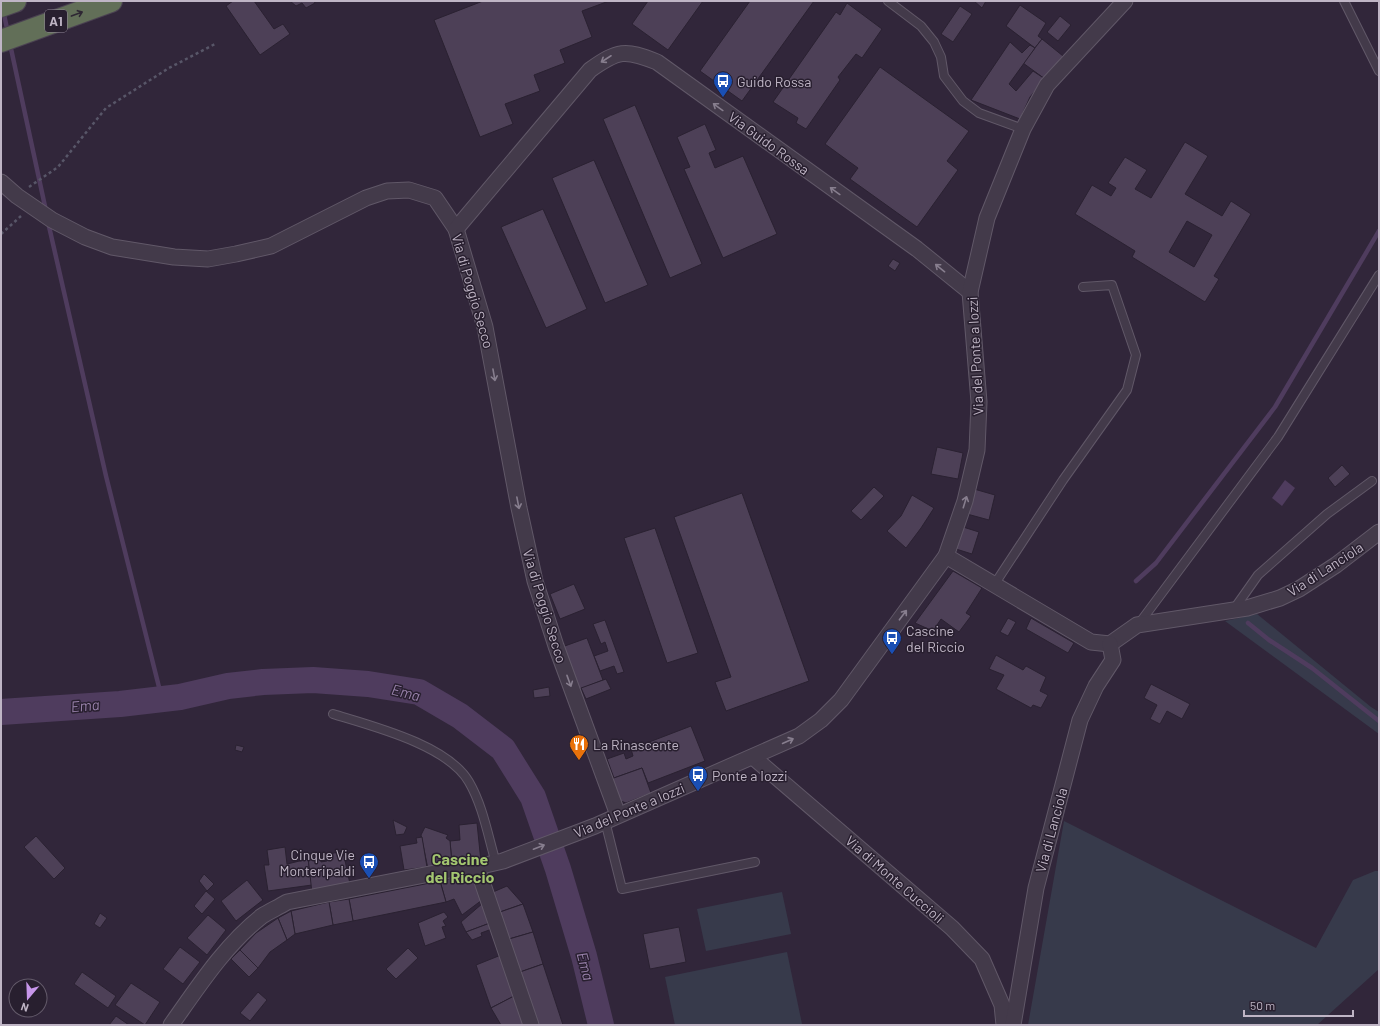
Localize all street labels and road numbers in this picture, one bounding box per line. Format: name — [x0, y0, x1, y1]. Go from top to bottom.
road number: A1 — [45, 10, 67, 32]
street label: Via Guido Rossa — [725, 108, 813, 178]
street label: Via di Poggio Secco — [449, 232, 497, 350]
street label: Via del Ponte a Iozzi — [963, 296, 987, 416]
street label: Via di Lanciola — [1284, 538, 1366, 600]
street label: Via di Poggio Secco — [520, 547, 570, 665]
street label: Via del Ponte a Iozzi — [571, 779, 687, 841]
street label: Via di Lanciola — [1032, 786, 1070, 874]
street label: Via di Monte Cuccioli — [842, 832, 948, 926]

